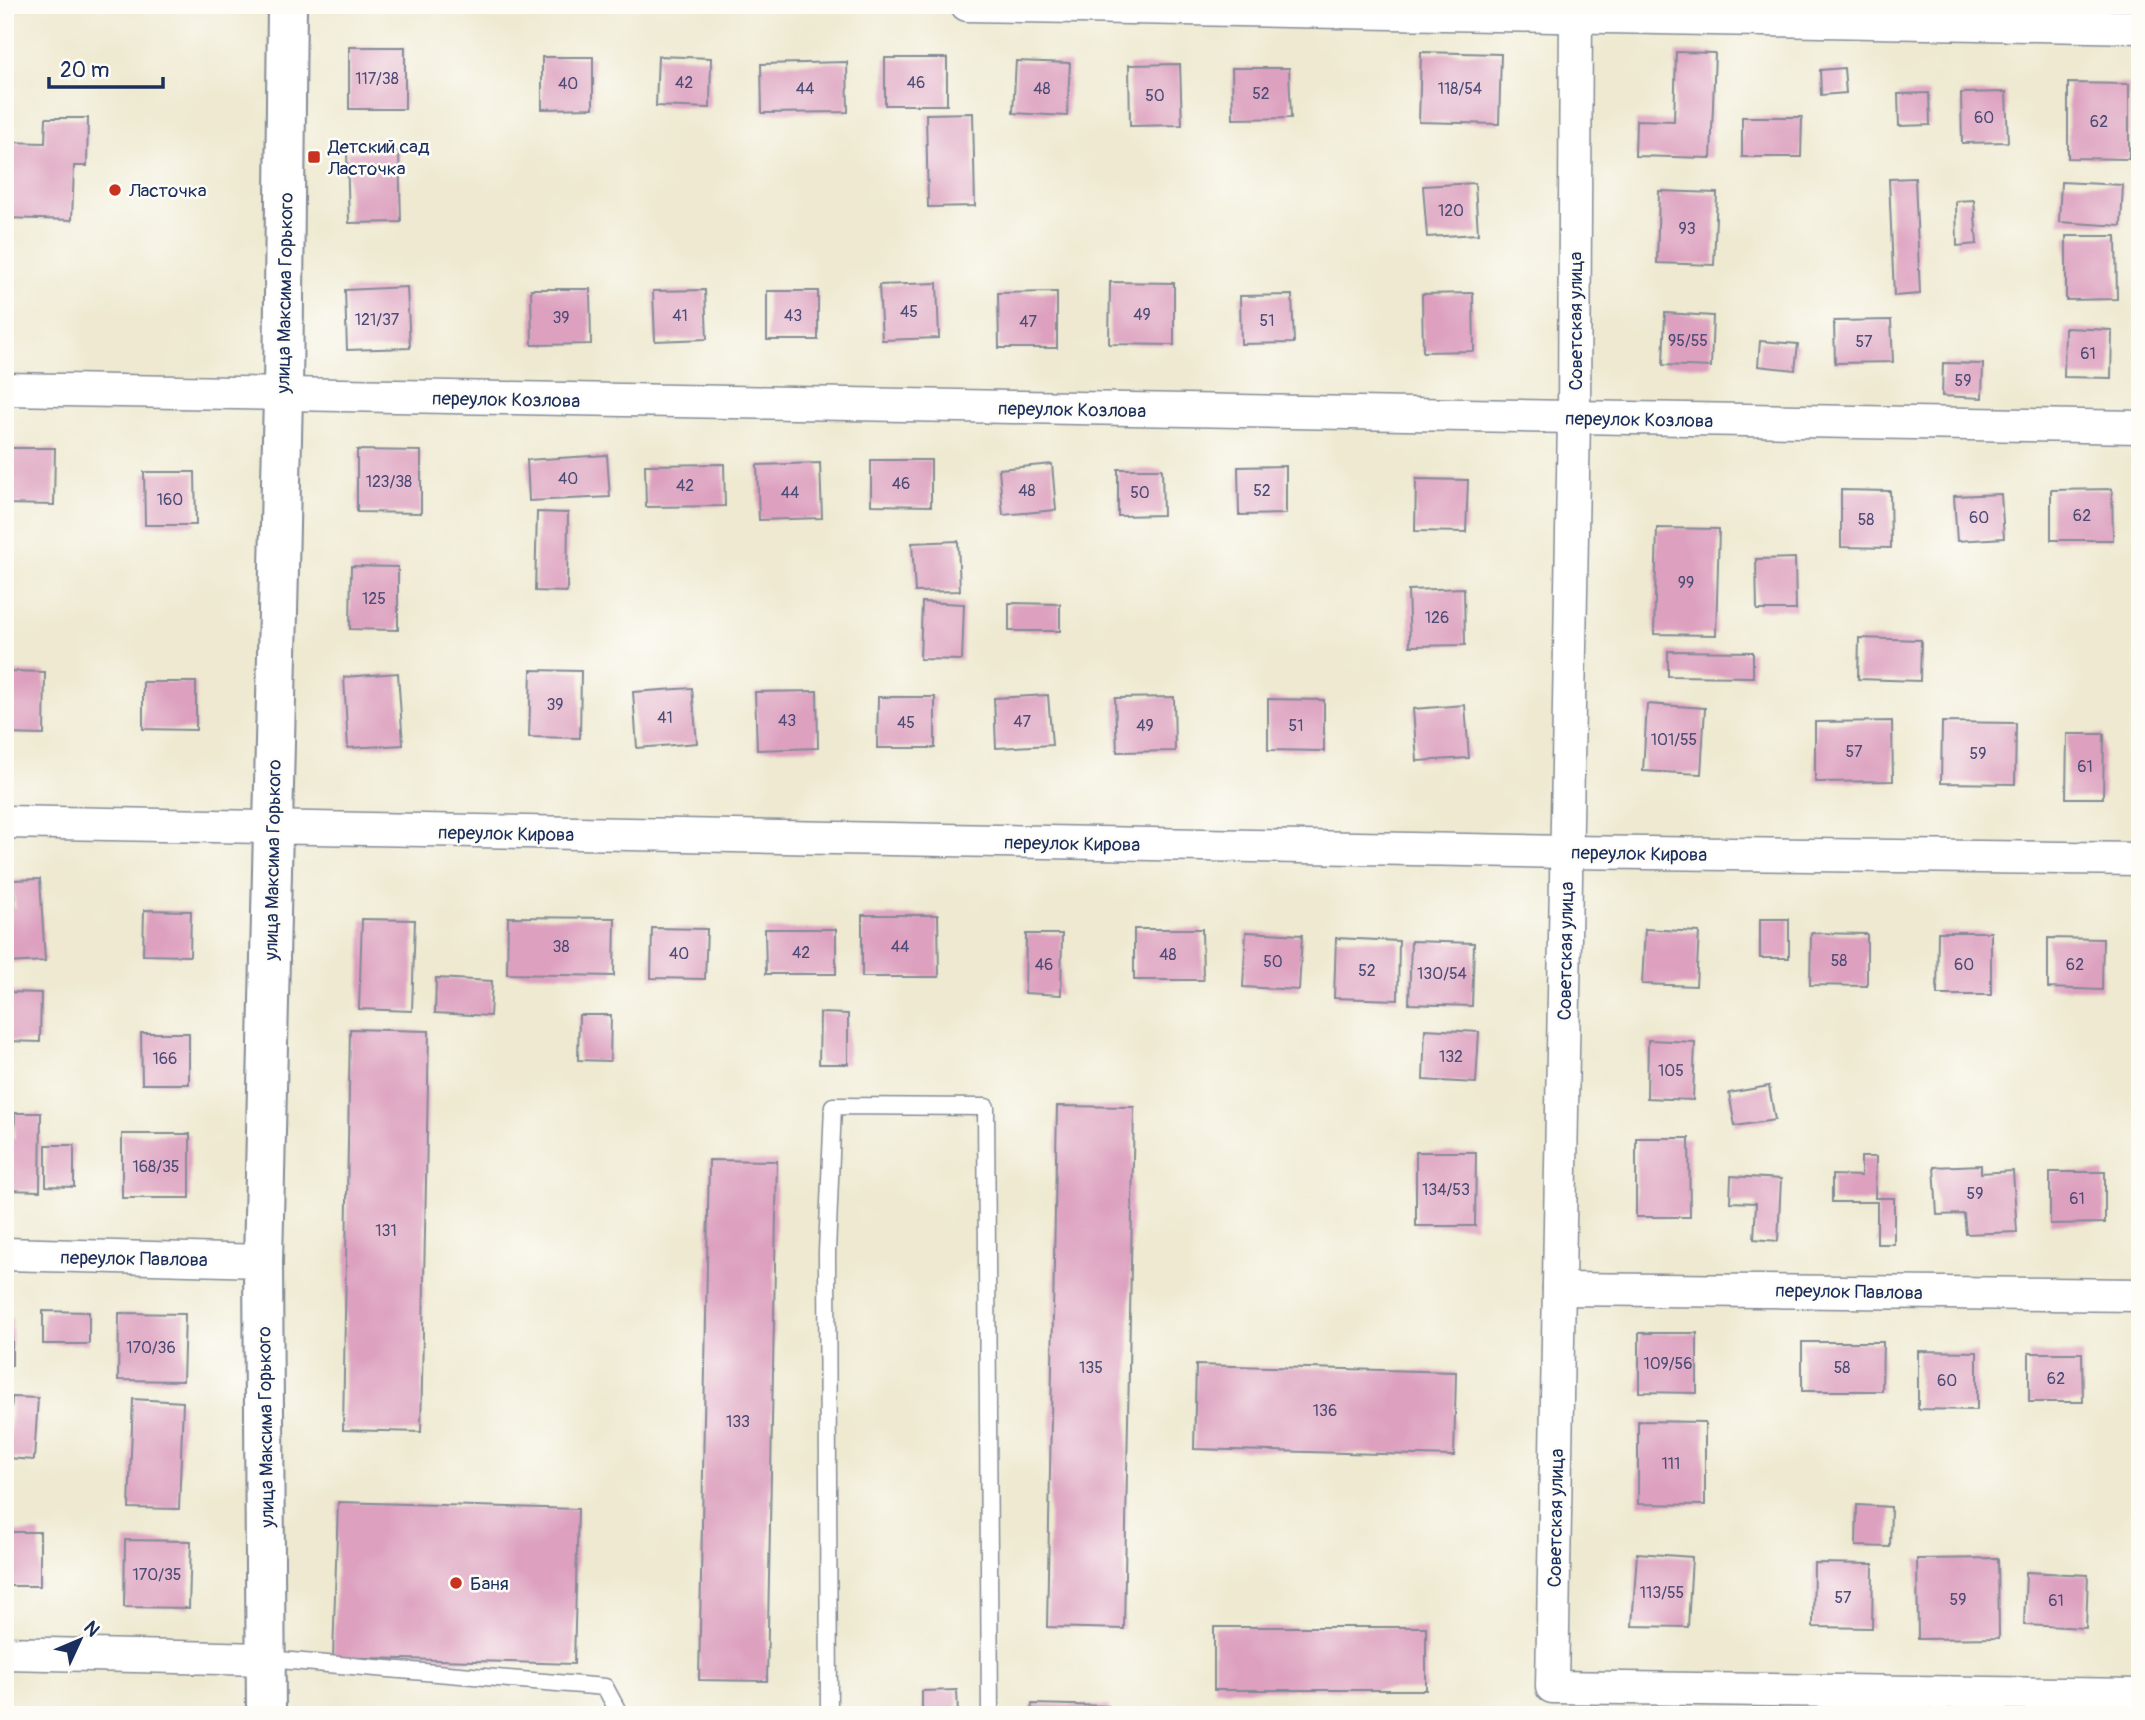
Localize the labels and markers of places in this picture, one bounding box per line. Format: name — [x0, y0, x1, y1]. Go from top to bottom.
place label: Детский сад Ласточка — [327, 135, 430, 181]
marker: Детский сад Ласточка — [306, 149, 322, 165]
place label: Ласточка — [128, 179, 207, 203]
marker: Ласточка — [107, 182, 123, 198]
place label: Баня — [470, 1572, 509, 1596]
marker: Баня — [448, 1575, 464, 1591]

